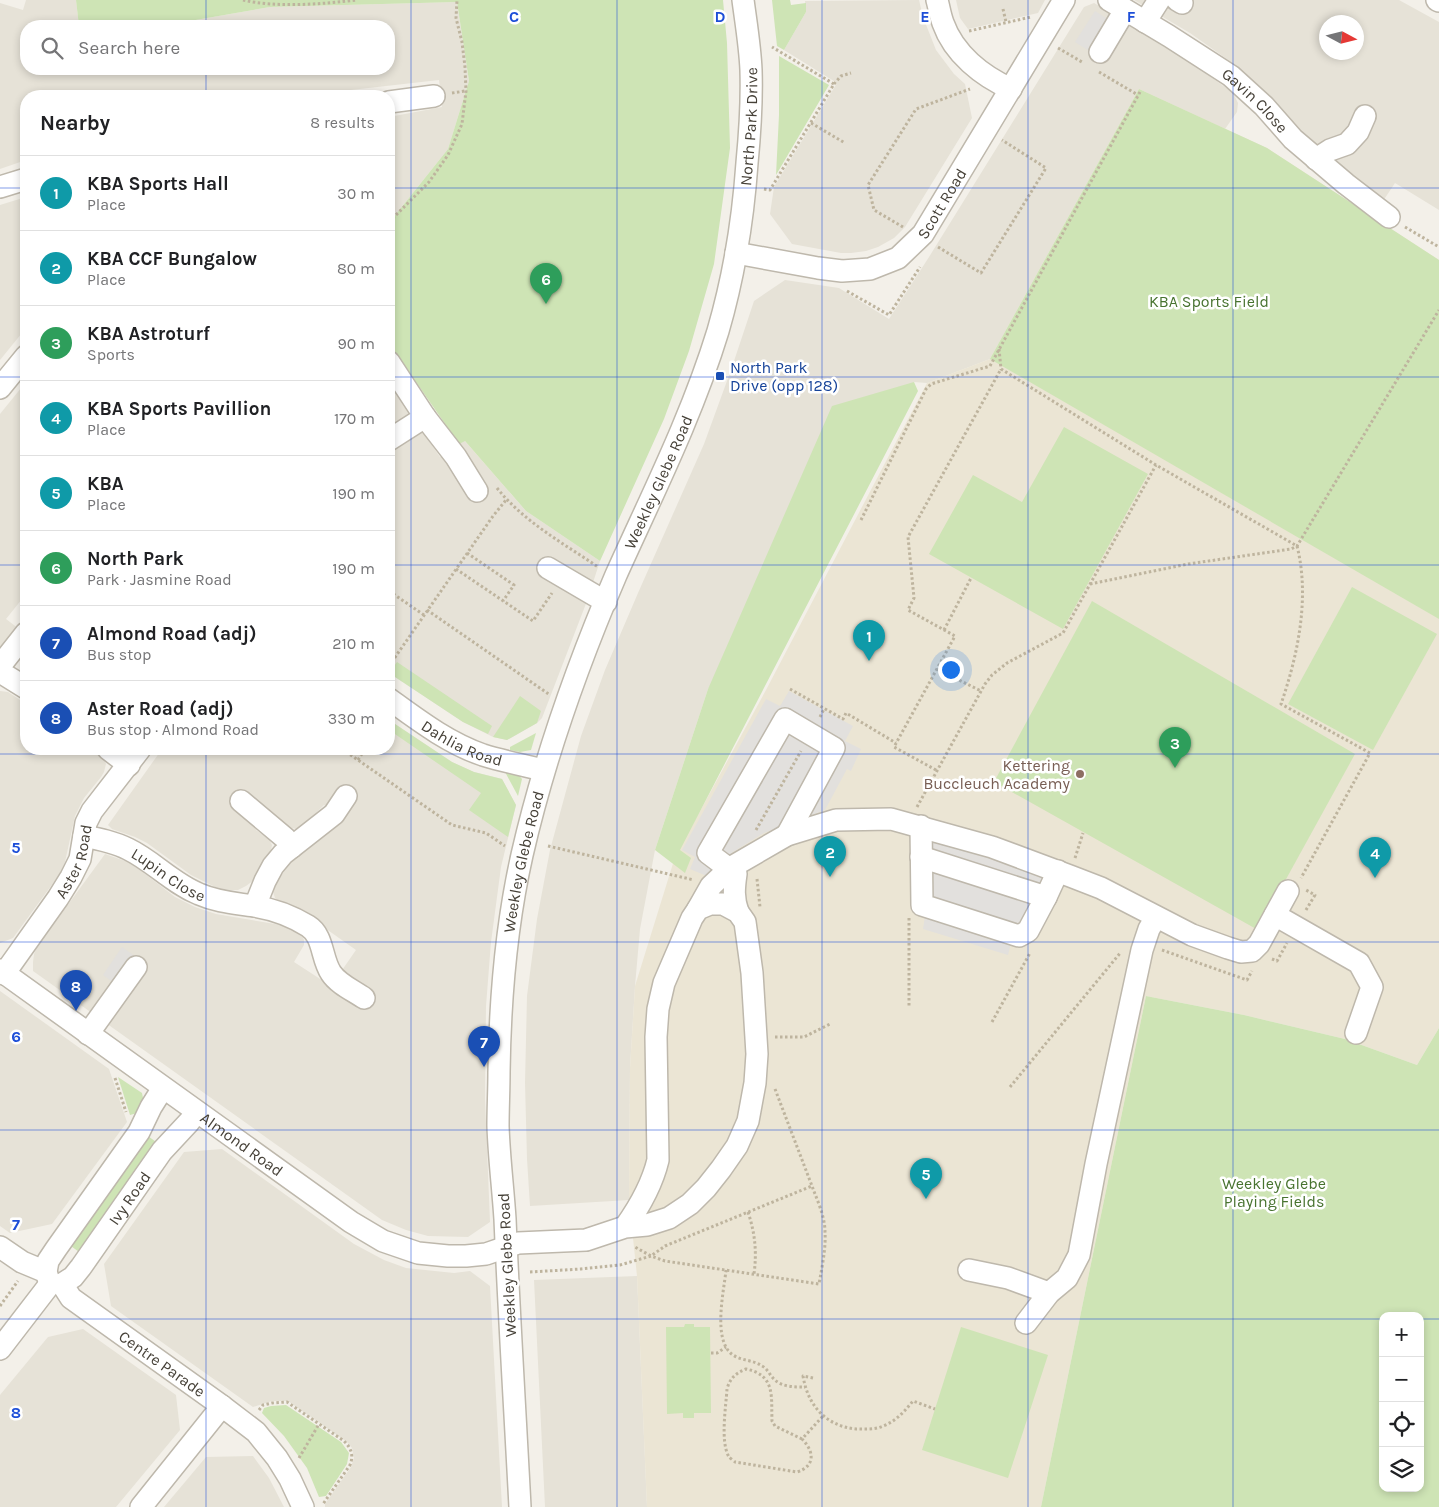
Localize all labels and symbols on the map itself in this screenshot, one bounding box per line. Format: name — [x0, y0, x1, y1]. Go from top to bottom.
text: C — [509, 7, 519, 26]
text: D — [715, 7, 726, 26]
text: E — [920, 7, 930, 26]
text: F — [1127, 7, 1136, 26]
north arrow — [1319, 15, 1364, 60]
street label: Gavin Close — [1219, 64, 1292, 136]
street label: North Park Drive — [736, 67, 761, 187]
street label: Scott Road — [913, 165, 970, 242]
pin: 6 — [530, 263, 562, 304]
park label: KBA Sports Field — [1149, 292, 1269, 311]
place label: North Park Drive (opp 128) — [730, 358, 838, 395]
marker: North Park Drive (opp 128) — [714, 370, 726, 382]
street label: Weekley Glebe Road — [620, 412, 696, 552]
pin: 1 — [853, 620, 885, 661]
your location — [938, 657, 964, 683]
street label: Dahlia Road — [418, 716, 505, 770]
pin: 3 — [1159, 727, 1191, 768]
place label: Kettering Buccleuch Academy — [923, 756, 1071, 793]
marker: Kettering Buccleuch Academy — [1074, 768, 1086, 780]
street label: Weekley Glebe Road — [499, 788, 548, 934]
street label: Aster Road — [51, 823, 95, 902]
pin: 2 — [814, 836, 846, 877]
pin: 4 — [1359, 837, 1391, 878]
text: 5 — [11, 838, 21, 857]
street label: Lupin Close — [128, 843, 208, 905]
pin: 8 — [60, 970, 92, 1011]
pin: 7 — [468, 1026, 500, 1067]
text: 6 — [11, 1027, 21, 1046]
street label: Almond Road — [197, 1108, 287, 1180]
pin: 5 — [910, 1158, 942, 1199]
street label: Ivy Road — [104, 1168, 154, 1228]
park label: Weekley Glebe Playing Fields — [1222, 1174, 1326, 1211]
street label: Weekley Glebe Road — [494, 1192, 520, 1338]
text: 7 — [12, 1215, 20, 1234]
street label: Centre Parade — [116, 1326, 209, 1401]
text: 8 — [11, 1403, 21, 1422]

